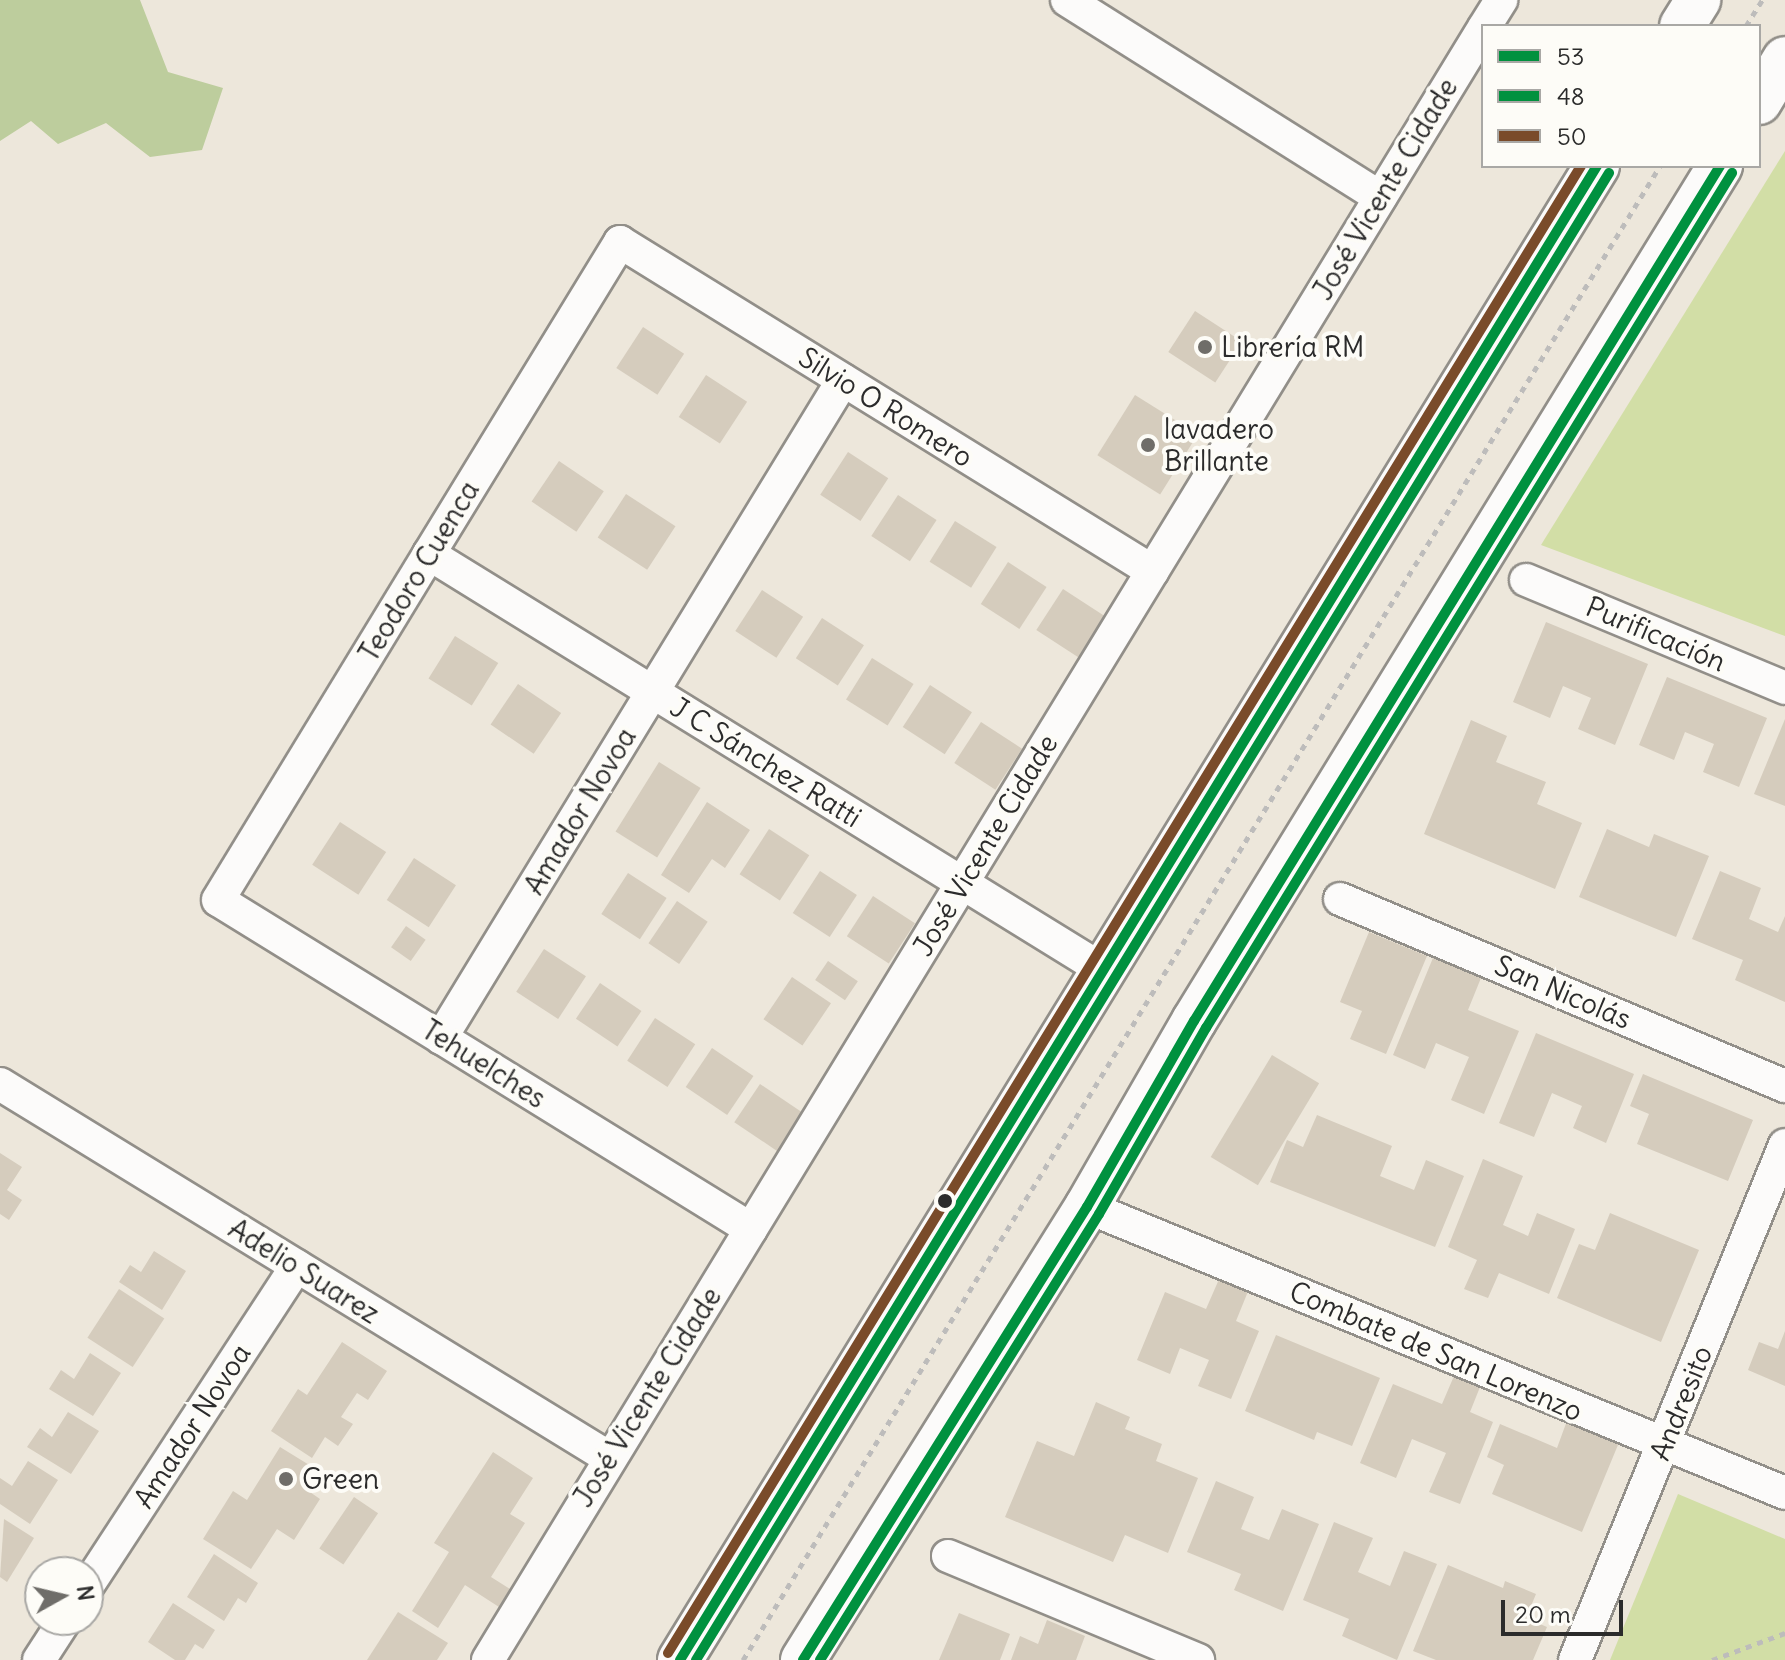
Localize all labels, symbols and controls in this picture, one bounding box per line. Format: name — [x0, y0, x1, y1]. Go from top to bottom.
legend — [1481, 24, 1761, 168]
text: 53 — [1557, 41, 1584, 71]
street label: José Vicente Cidade — [1306, 72, 1464, 306]
text: 48 — [1557, 81, 1585, 111]
text: 50 — [1557, 121, 1587, 151]
place label: Librería RM — [1221, 330, 1365, 364]
marker: Librería RM — [1196, 338, 1214, 356]
street label: Silvio O Romero — [793, 340, 979, 474]
place label: lavadero Brillante — [1164, 412, 1274, 478]
marker: lavadero Brillante — [1139, 436, 1157, 454]
street label: Teodoro Cuenca — [352, 475, 486, 667]
street label: Purificación — [1581, 589, 1731, 679]
street label: J C Sánchez Ratti — [664, 690, 868, 834]
street label: Amador Novoa — [517, 721, 643, 901]
street label: José Vicente Cidade — [906, 728, 1064, 962]
street label: San Nicolás — [1490, 948, 1636, 1036]
street label: Tehuelches — [416, 1013, 552, 1115]
unlabelled marker — [937, 1193, 953, 1209]
street label: Adelio Suarez — [223, 1211, 385, 1331]
street label: Combate de San Lorenzo — [1285, 1274, 1587, 1428]
street label: José Vicente Cidade — [566, 1281, 728, 1513]
street label: Amador Novoa — [126, 1338, 258, 1514]
street label: Andresito — [1643, 1341, 1719, 1465]
place label: Green — [302, 1462, 379, 1496]
marker: Green — [277, 1470, 295, 1488]
north arrow — [24, 1556, 104, 1636]
text: N — [71, 1583, 101, 1602]
scale bar — [1505, 1584, 1627, 1634]
text: 20 m — [1515, 1599, 1571, 1629]

